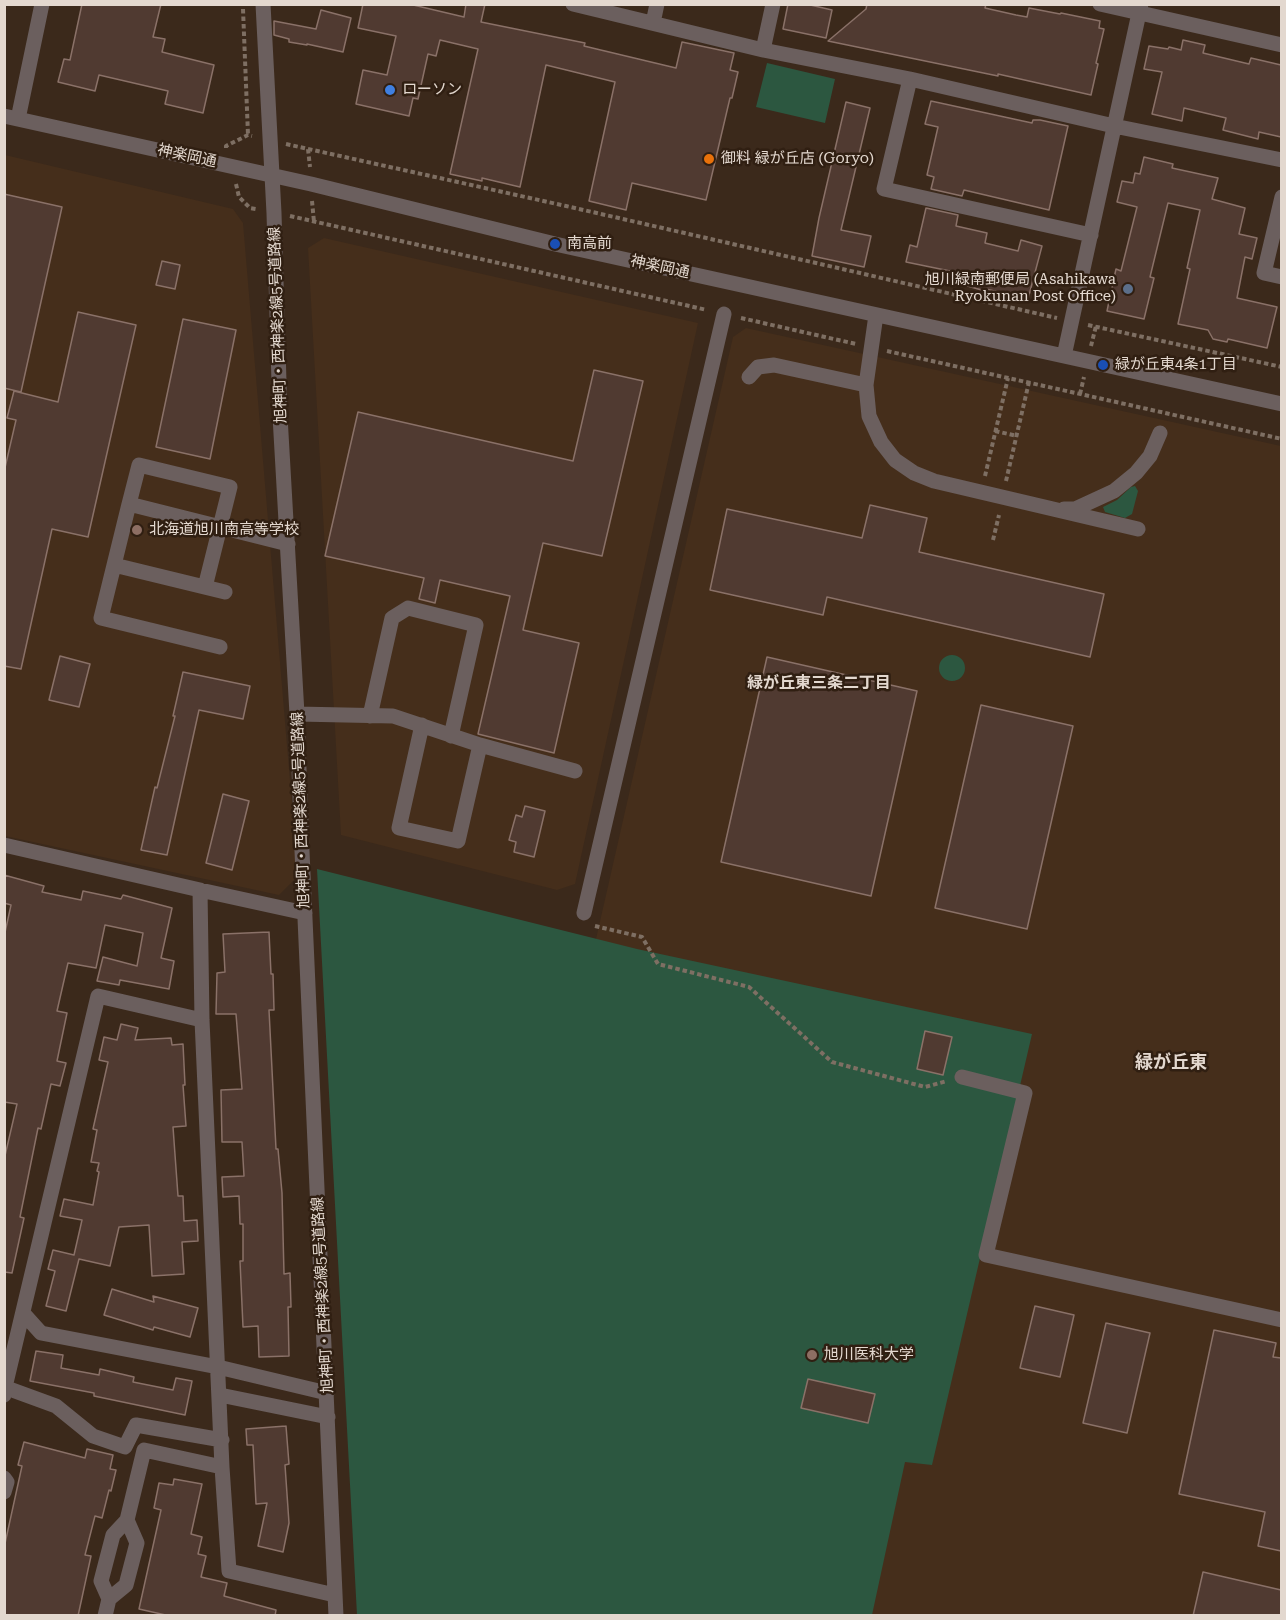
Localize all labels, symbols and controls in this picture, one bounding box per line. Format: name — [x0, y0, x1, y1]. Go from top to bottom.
place label: ローソン — [402, 81, 462, 99]
marker: ローソン — [383, 83, 397, 97]
street label: 神楽岡通 — [156, 141, 218, 171]
place label: 御料 緑が丘店 (Goryo) — [721, 150, 874, 168]
marker: 御料 緑が丘店 (Goryo) — [702, 152, 716, 166]
street label: 旭神町・西神楽2線5号道路線 — [266, 226, 290, 424]
place label: 南高前 — [567, 235, 612, 253]
marker: 南高前 — [548, 237, 562, 251]
street label: 神楽岡通 — [629, 252, 691, 282]
place label: 旭川緑南郵便局 (Asahikawa Ryokunan Post Office) — [925, 271, 1116, 306]
marker: 旭川緑南郵便局 (Asahikawa Ryokunan Post Office) — [1121, 282, 1135, 296]
place label: 緑が丘東4条1丁目 — [1115, 356, 1237, 374]
marker: 緑が丘東4条1丁目 — [1096, 358, 1110, 372]
place label: 北海道旭川南高等学校 — [149, 521, 299, 539]
marker: 北海道旭川南高等学校 — [130, 523, 144, 537]
district label: 緑が丘東三条二丁目 — [747, 673, 891, 693]
street label: 旭神町・西神楽2線5号道路線 — [289, 711, 313, 909]
district label: 緑が丘東 — [1135, 1052, 1207, 1074]
street label: 旭神町・西神楽2線5号道路線 — [309, 1196, 337, 1394]
place label: 旭川医科大学 — [824, 1346, 914, 1364]
marker: 旭川医科大学 — [805, 1348, 819, 1362]

